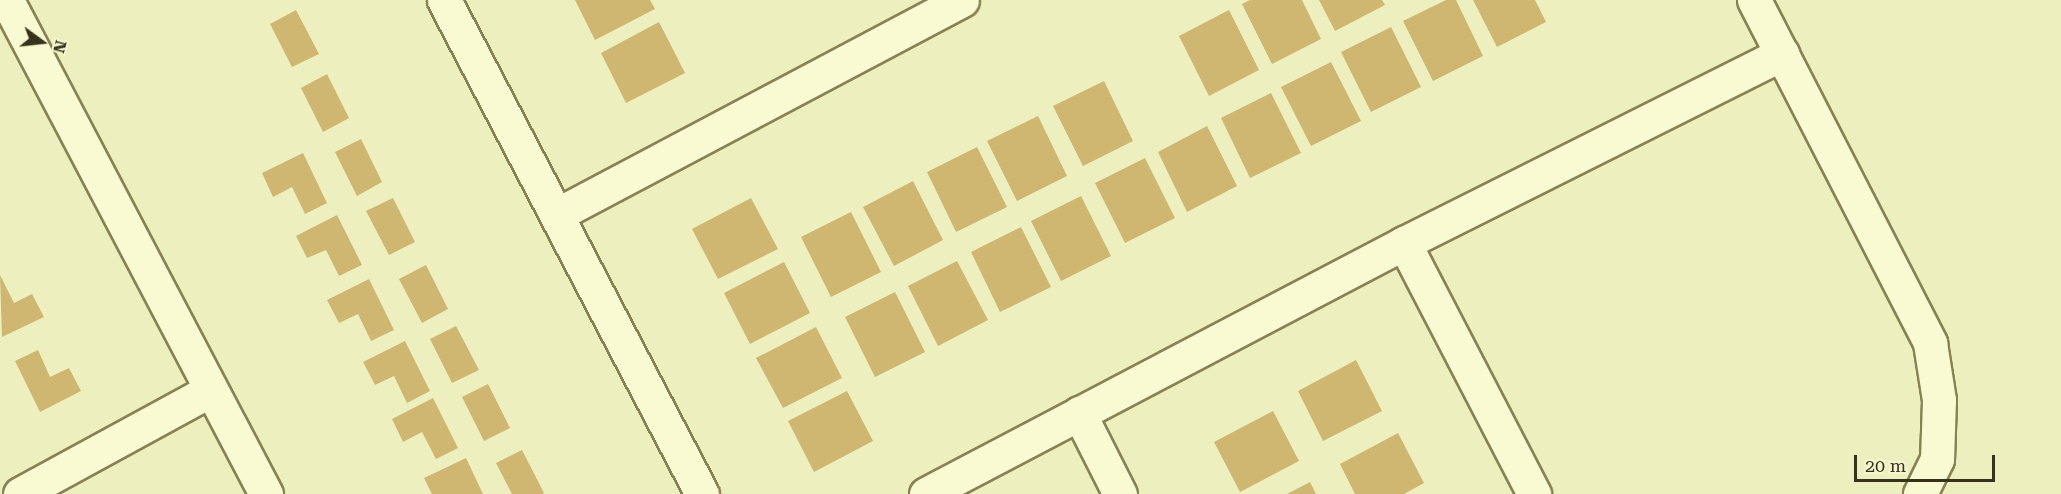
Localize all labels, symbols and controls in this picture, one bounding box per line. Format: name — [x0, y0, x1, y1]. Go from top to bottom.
north arrow — [12, 12, 72, 72]
text: N — [49, 38, 71, 55]
scale bar — [1857, 443, 1998, 481]
text: 20 m — [1865, 455, 1906, 476]

